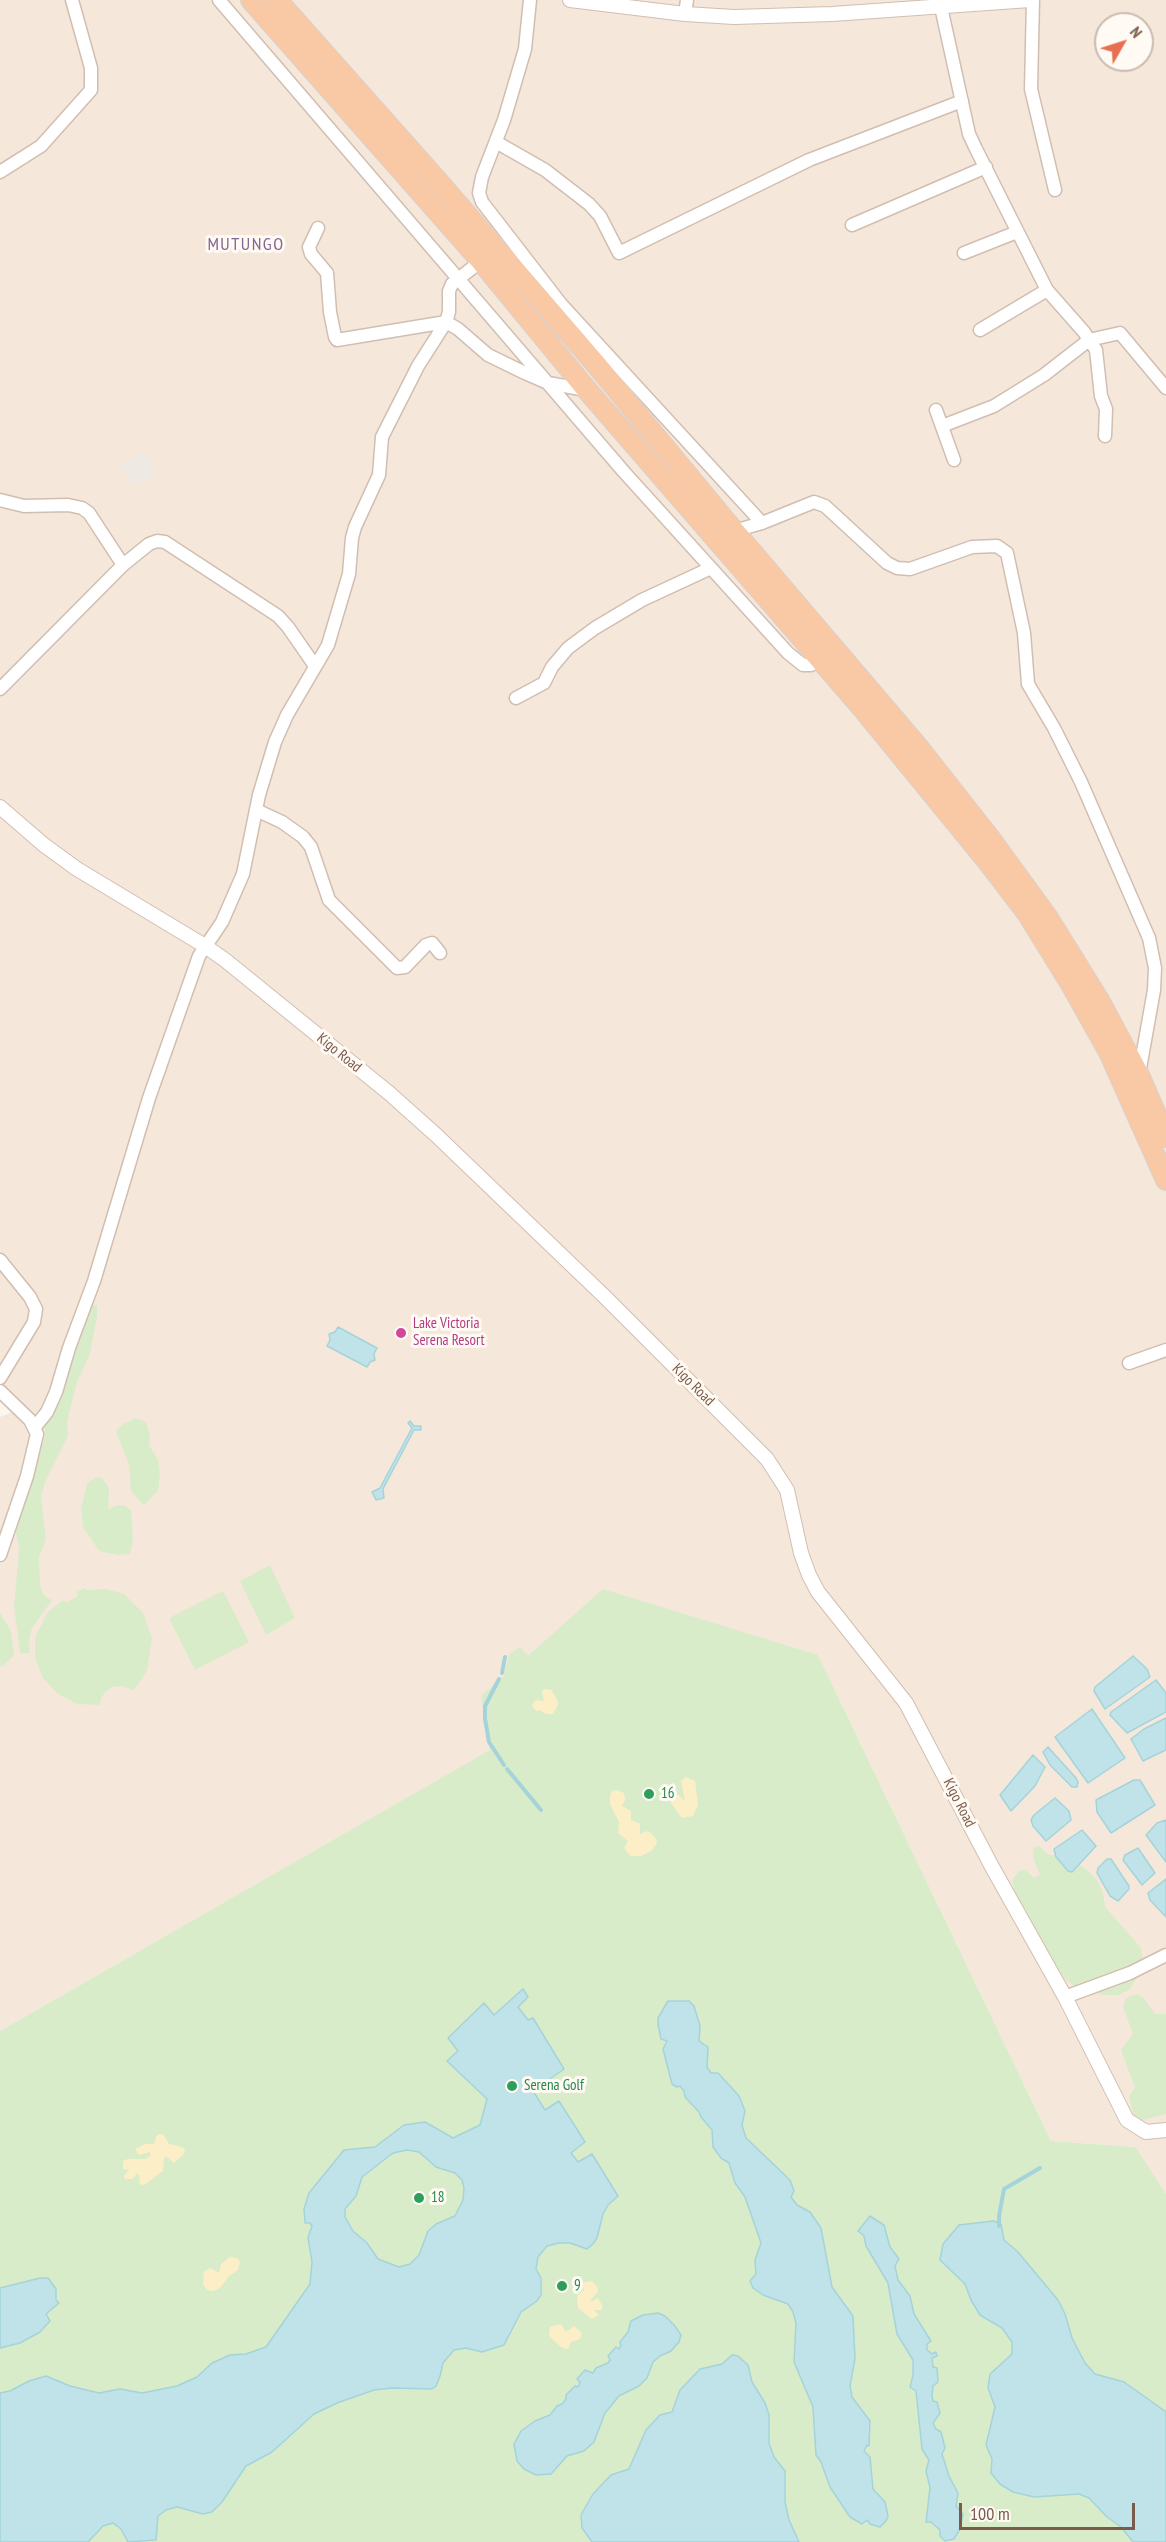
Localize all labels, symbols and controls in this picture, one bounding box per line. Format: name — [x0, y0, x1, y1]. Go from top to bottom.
north arrow — [1094, 12, 1154, 72]
text: N — [1126, 22, 1147, 42]
district label: MUTUNGO — [207, 234, 285, 256]
street label: Kigo Road — [313, 1030, 365, 1076]
place label: Lake Victoria Serena Resort — [413, 1315, 485, 1350]
marker: Lake Victoria Serena Resort — [394, 1326, 408, 1340]
street label: Kigo Road — [668, 1360, 718, 1410]
street label: Kigo Road — [939, 1776, 979, 1830]
place label: 16 — [661, 1785, 674, 1803]
marker: 16 — [642, 1787, 656, 1801]
place label: Serena Golf — [524, 2077, 584, 2095]
marker: Serena Golf — [505, 2079, 519, 2093]
place label: 18 — [431, 2189, 444, 2207]
marker: 18 — [412, 2191, 426, 2205]
place label: 9 — [574, 2277, 581, 2295]
marker: 9 — [555, 2279, 569, 2293]
scale bar — [962, 2491, 1138, 2529]
text: 100 m — [970, 2502, 1010, 2525]

